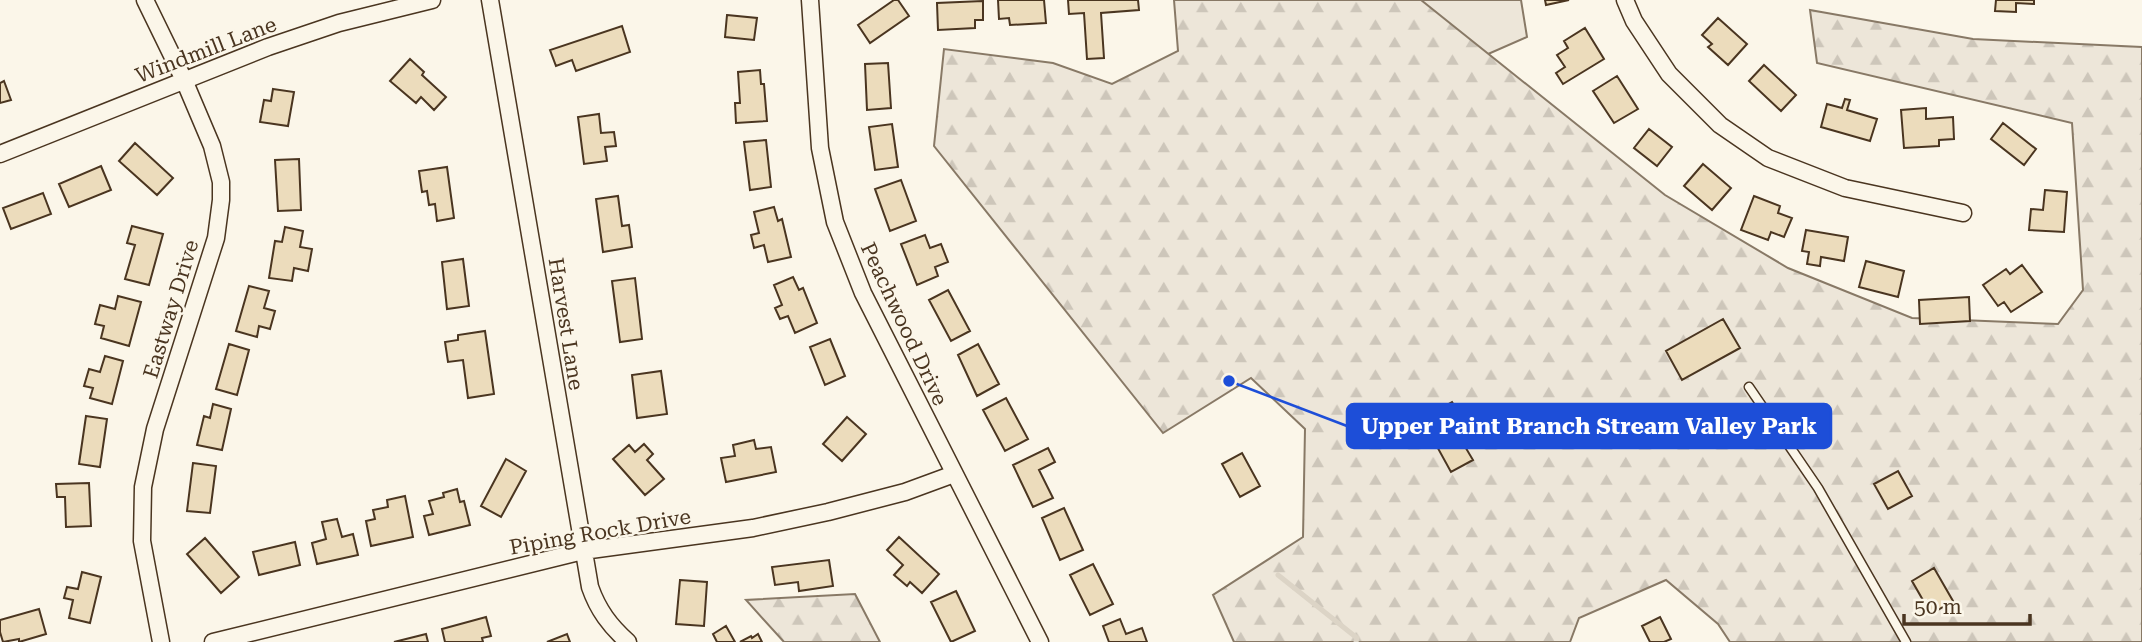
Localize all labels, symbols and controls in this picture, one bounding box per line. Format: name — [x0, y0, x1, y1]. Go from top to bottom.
street label: Windmill Lane — [132, 12, 280, 88]
street label: Eastway Drive — [139, 237, 203, 381]
street label: Peachwood Drive — [856, 239, 952, 409]
street label: Harvest Lane — [544, 256, 588, 392]
callout: Upper Paint Branch Stream Valley Park — [1347, 404, 1831, 448]
text: Upper Paint Branch Stream Valley Park — [1361, 413, 1817, 440]
street label: Piping Rock Drive — [507, 504, 693, 560]
scale bar — [1904, 582, 2030, 626]
text: 50 m — [1914, 595, 1962, 619]

